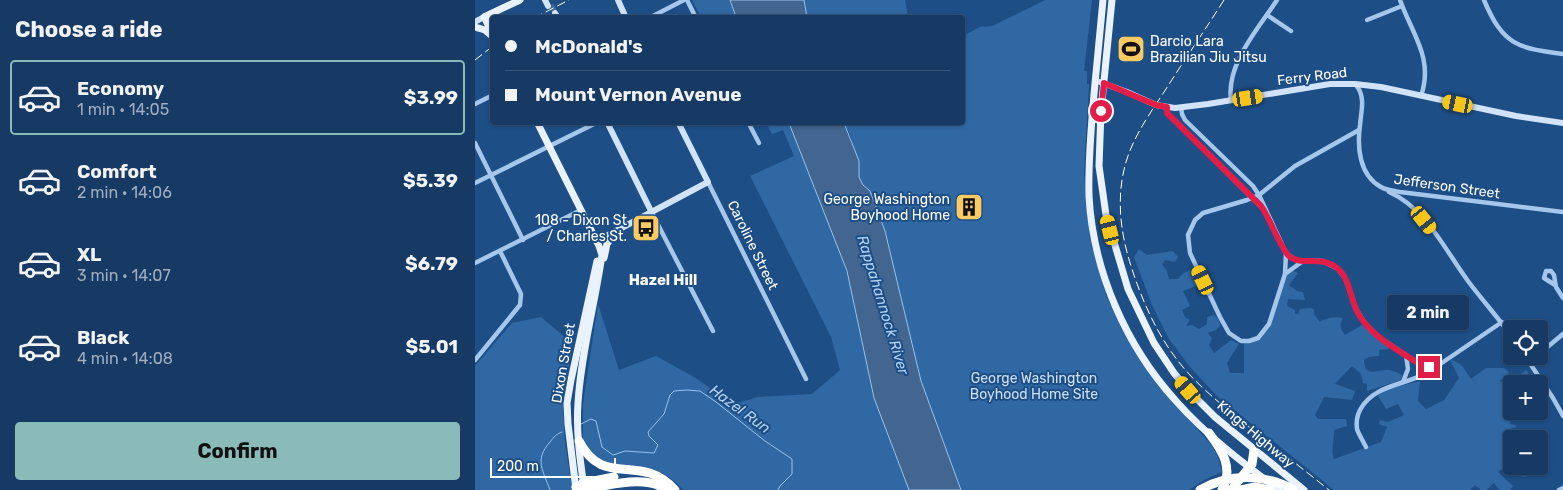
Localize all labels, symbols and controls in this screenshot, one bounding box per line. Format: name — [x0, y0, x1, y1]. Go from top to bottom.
text: Choose a ride — [15, 16, 162, 43]
place label: Darcio Lara Brazilian Jiu Jitsu — [1150, 33, 1267, 66]
sports icon: Darcio Lara Brazilian Jiu Jitsu — [1116, 34, 1146, 64]
text: McDonald's — [535, 35, 643, 58]
street label: Ferry Road — [1276, 64, 1348, 89]
icon: car — [17, 75, 62, 120]
text: Economy — [77, 77, 164, 100]
text: Mount Vernon Avenue — [535, 83, 742, 106]
text: $3.99 — [404, 86, 458, 109]
car — [1232, 88, 1263, 108]
car — [1441, 94, 1474, 114]
text: 1 min · 14:05 — [77, 100, 169, 119]
route start — [1090, 100, 1112, 122]
icon: car — [17, 158, 62, 203]
text: Comfort — [77, 160, 157, 183]
text: $5.39 — [403, 169, 458, 192]
street label: Jefferson Street — [1393, 171, 1502, 202]
text: 2 min · 14:06 — [77, 183, 172, 202]
place label: George Washington Boyhood Home — [823, 191, 950, 224]
building icon: George Washington Boyhood Home — [954, 192, 984, 222]
street label: Caroline Street — [724, 198, 782, 293]
car — [1408, 204, 1439, 236]
place label: 108 - Dixon St / Charles St. — [535, 212, 628, 245]
bus stop icon: 108 - Dixon St / Charles St. — [631, 213, 661, 243]
car — [1099, 214, 1120, 246]
water label: Rappahannock River — [853, 233, 913, 378]
icon: car — [17, 241, 62, 286]
text: XL — [77, 243, 101, 266]
text: $6.79 — [405, 252, 458, 275]
car — [1189, 263, 1216, 297]
text: 3 min · 14:07 — [77, 266, 171, 285]
district label: Hazel Hill — [629, 271, 697, 289]
callout: 2 min — [1388, 294, 1470, 330]
text: 2 min — [1406, 303, 1450, 322]
map controls — [1503, 320, 1548, 475]
button: locate — [1503, 320, 1548, 365]
street label: Dixon Street — [548, 321, 579, 404]
icon: car — [17, 324, 62, 369]
text: Black — [77, 326, 129, 349]
text: $5.01 — [405, 335, 458, 358]
text: 4 min · 14:08 — [77, 349, 173, 368]
route end — [1418, 356, 1440, 378]
park label: George Washington Boyhood Home Site — [970, 370, 1098, 403]
car — [1172, 374, 1203, 406]
button: + — [1503, 375, 1548, 420]
water label: Hazel Run — [706, 381, 774, 437]
street label: Kings Highway — [1214, 397, 1298, 472]
button: Confirm — [15, 422, 460, 480]
button: − — [1503, 430, 1548, 475]
scale bar — [490, 455, 616, 478]
text: 200 m — [497, 458, 539, 475]

